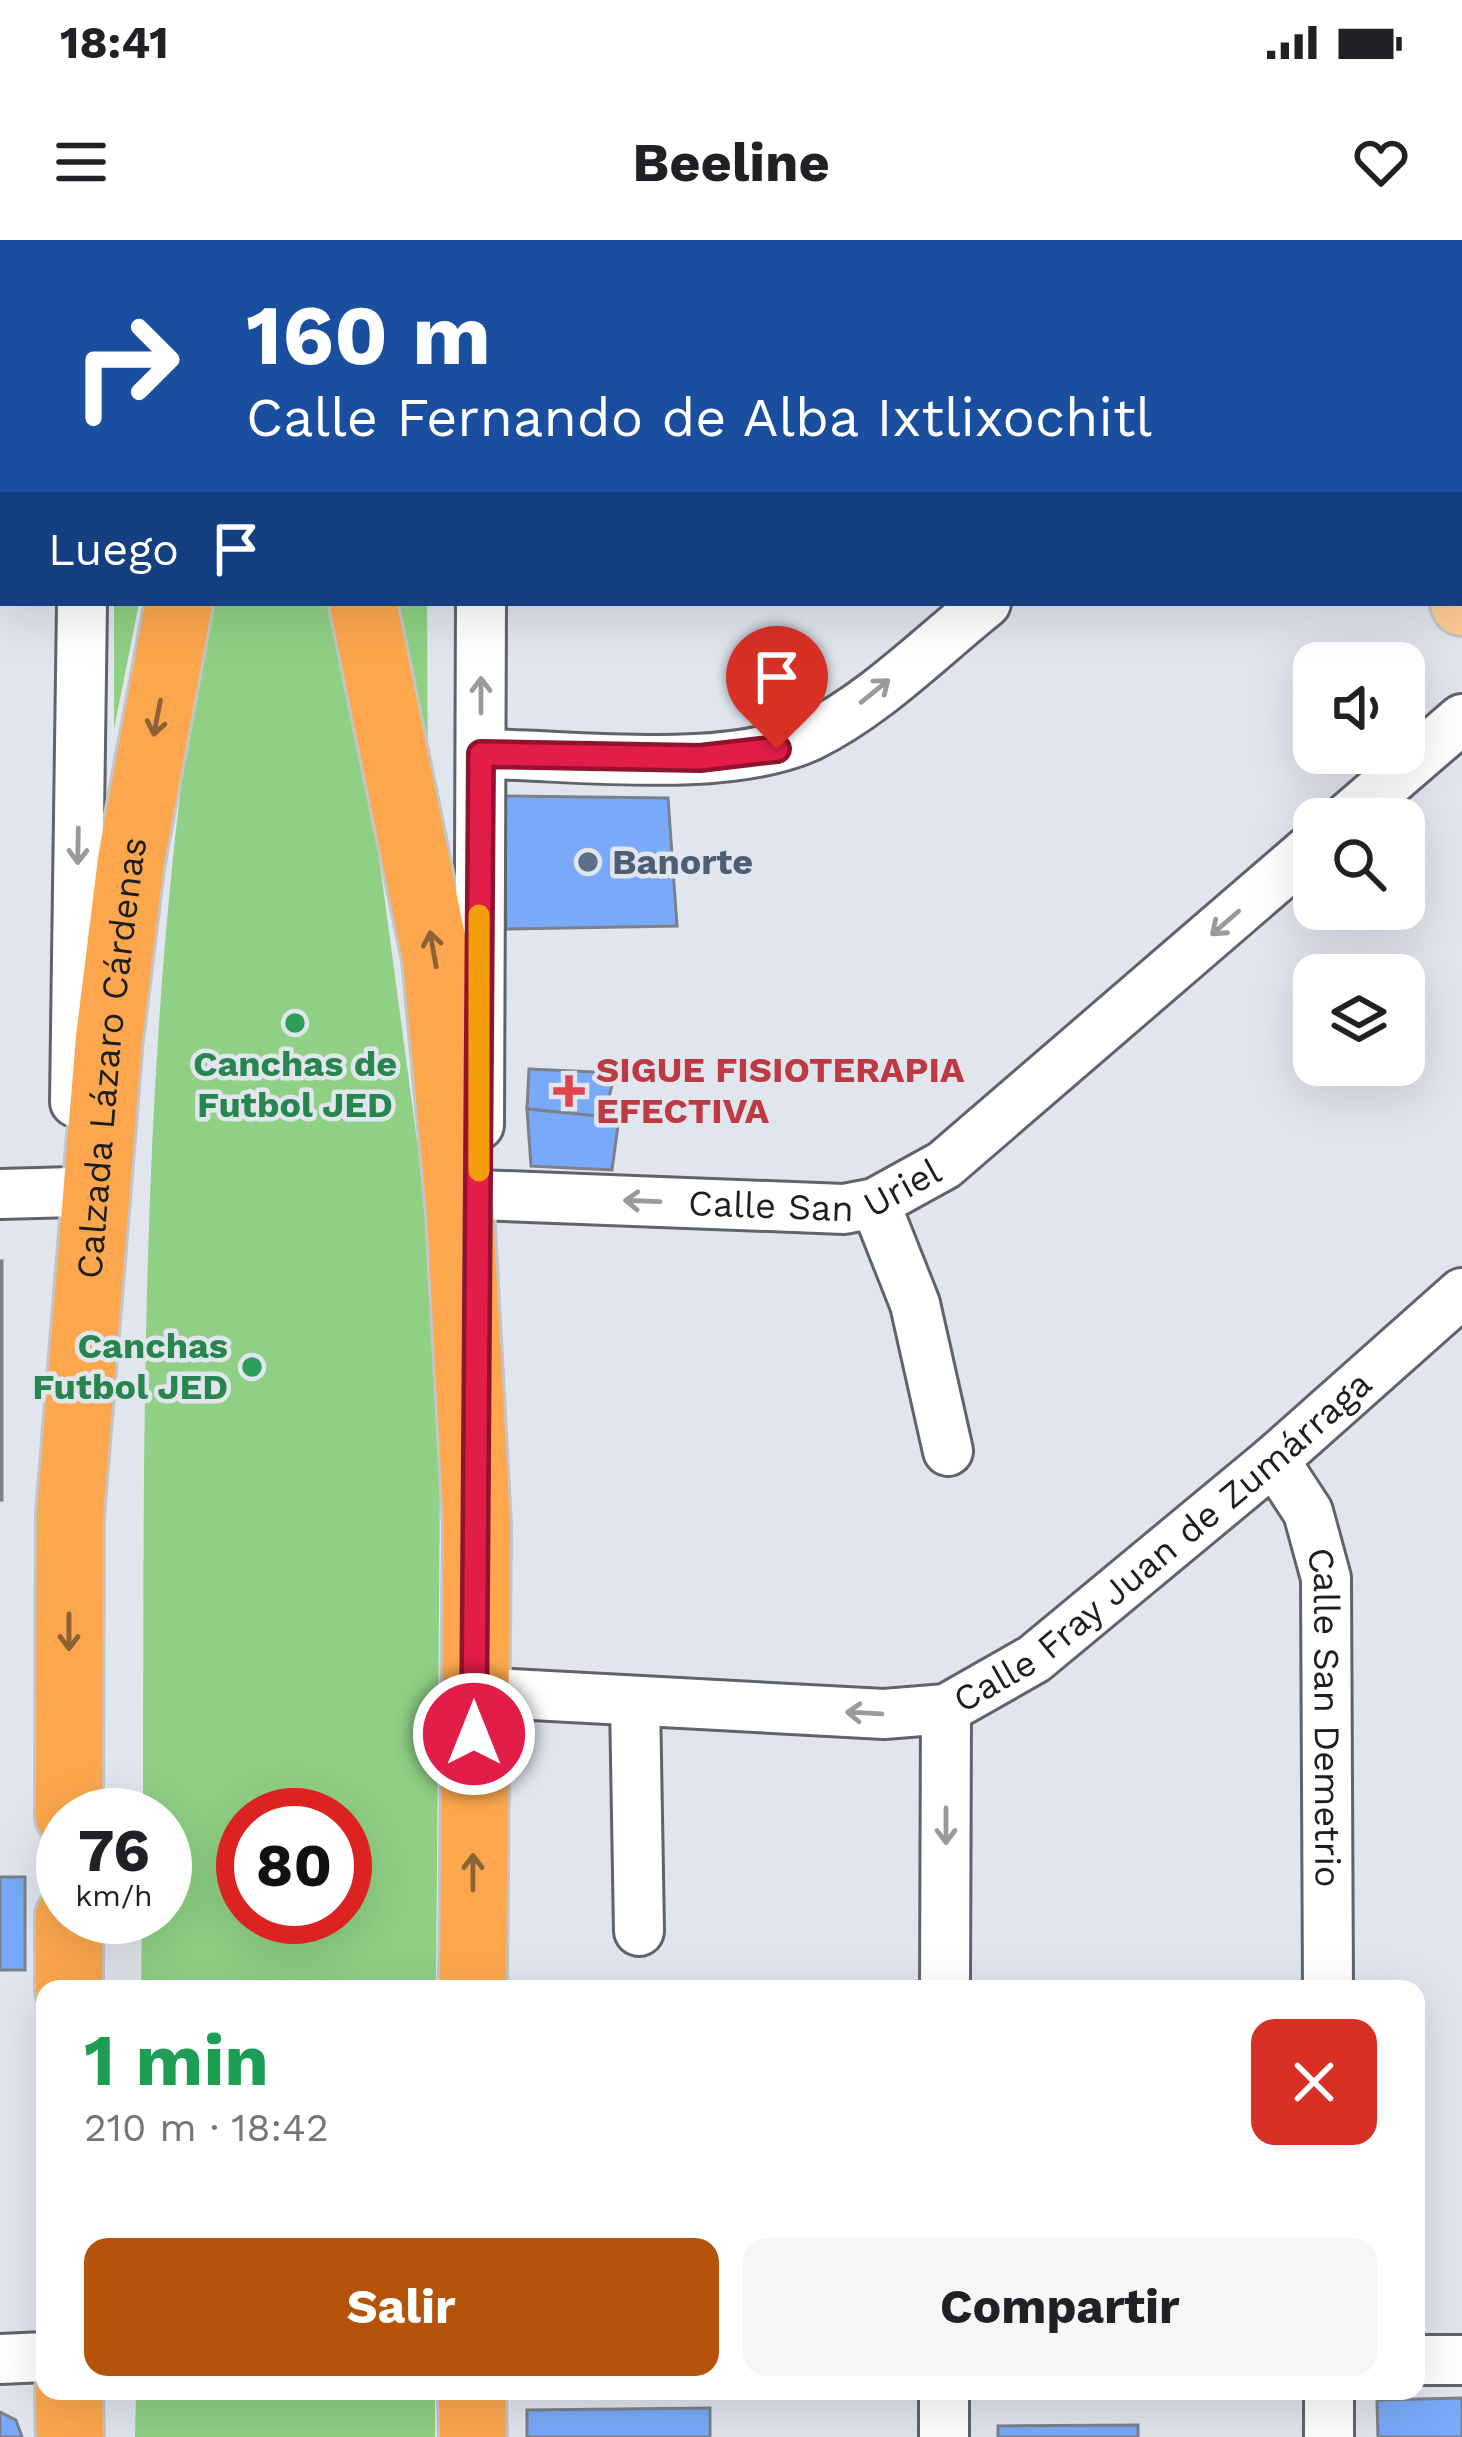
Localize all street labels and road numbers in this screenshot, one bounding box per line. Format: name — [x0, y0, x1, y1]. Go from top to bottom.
street label: Calzada Lázaro Cárdenas — [68, 833, 156, 1280]
street label: Calle San Uriel — [687, 1150, 948, 1230]
street label: Calle Fray Juan de Zumárraga — [946, 1362, 1380, 1721]
street label: Calle San Demetrio — [1298, 1543, 1349, 1888]

